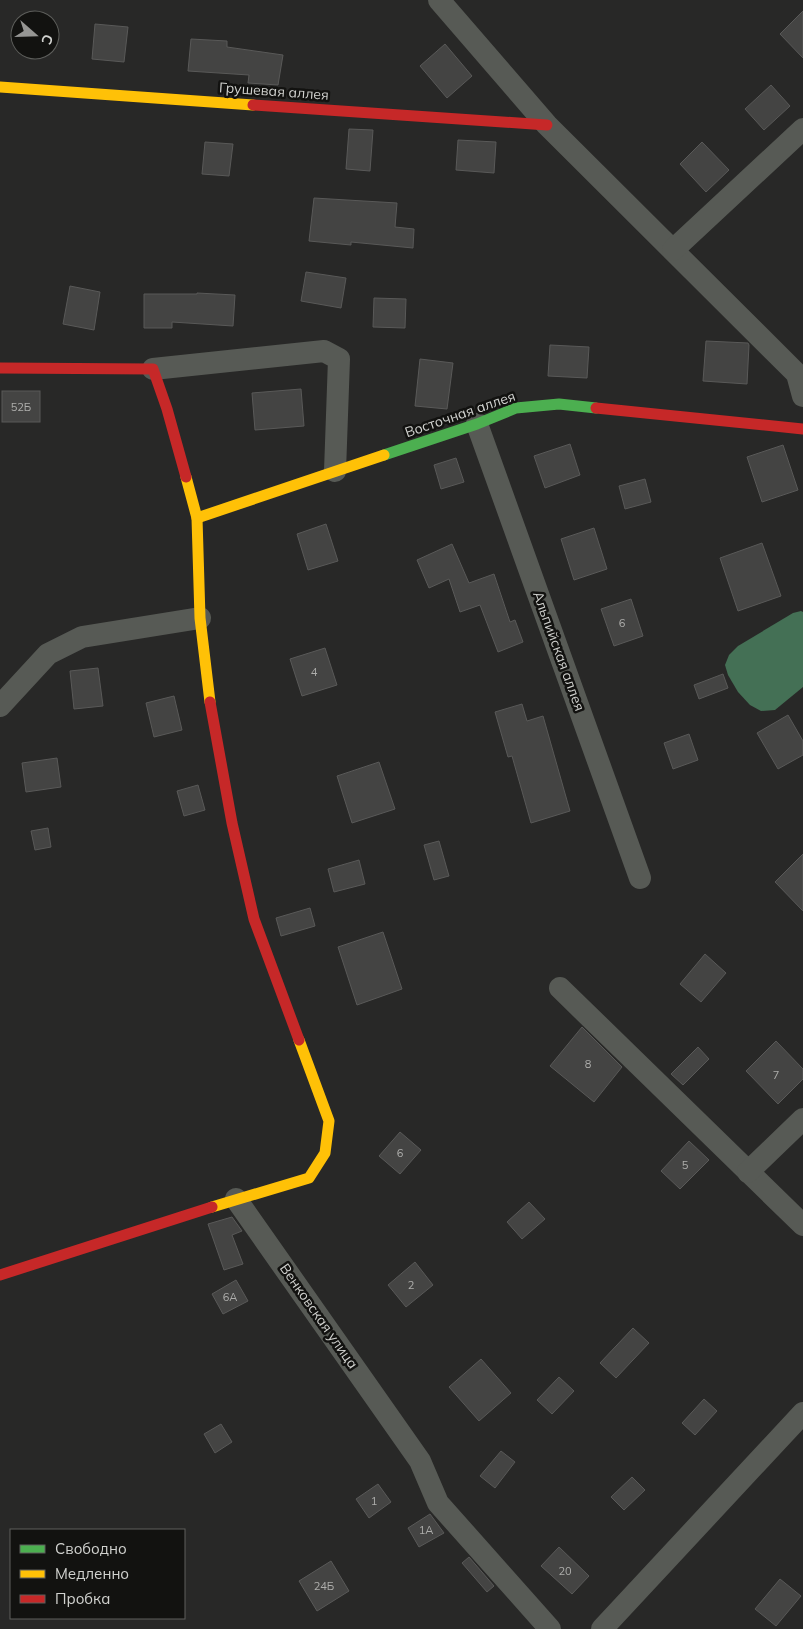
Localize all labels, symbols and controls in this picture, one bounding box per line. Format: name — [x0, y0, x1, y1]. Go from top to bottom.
north arrow — [10, 10, 60, 60]
text: С — [37, 32, 57, 47]
street label: Грушевая аллея — [219, 78, 329, 104]
street label: Восточная аллея — [402, 387, 518, 441]
house number: 52Б — [11, 400, 31, 414]
street label: Альпийская аллея — [529, 589, 589, 713]
house number: 6 — [619, 616, 626, 630]
house number: 4 — [311, 665, 318, 679]
house number: 8 — [585, 1057, 592, 1071]
house number: 7 — [773, 1068, 779, 1082]
house number: 6 — [397, 1146, 404, 1160]
house number: 5 — [682, 1158, 689, 1172]
street label: Венковская улица — [276, 1260, 362, 1372]
house number: 2 — [408, 1278, 415, 1292]
house number: 6А — [223, 1290, 237, 1304]
house number: 1 — [371, 1494, 377, 1508]
house number: 1А — [419, 1523, 433, 1537]
legend — [10, 1529, 185, 1619]
text: Свободно — [55, 1539, 127, 1558]
text: Медленно — [55, 1564, 129, 1583]
house number: 20 — [558, 1564, 572, 1578]
house number: 24Б — [314, 1579, 334, 1593]
text: Пробка — [55, 1589, 110, 1608]

